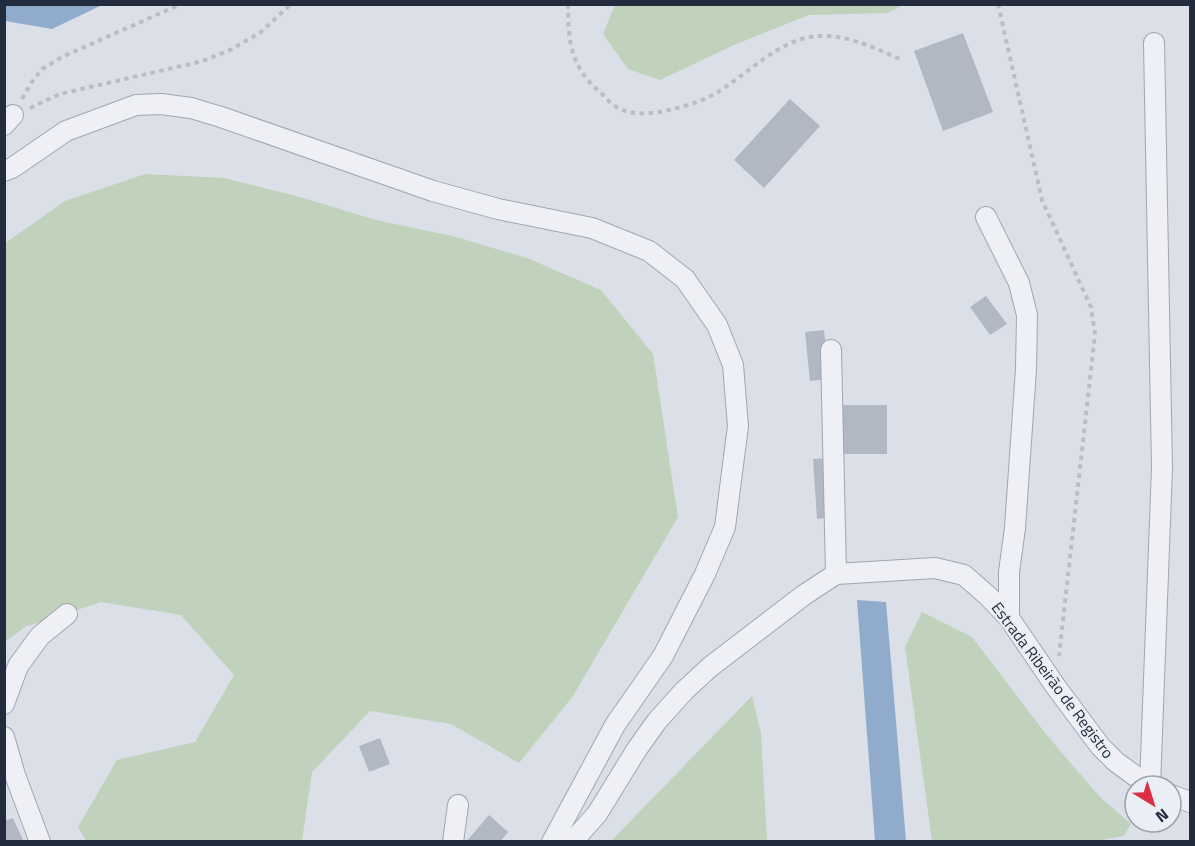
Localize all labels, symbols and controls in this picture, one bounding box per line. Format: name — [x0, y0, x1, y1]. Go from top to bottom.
street label: Estrada Ribeirão de Registro — [986, 597, 1120, 763]
north arrow — [1123, 774, 1183, 834]
text: N — [1150, 803, 1174, 829]

